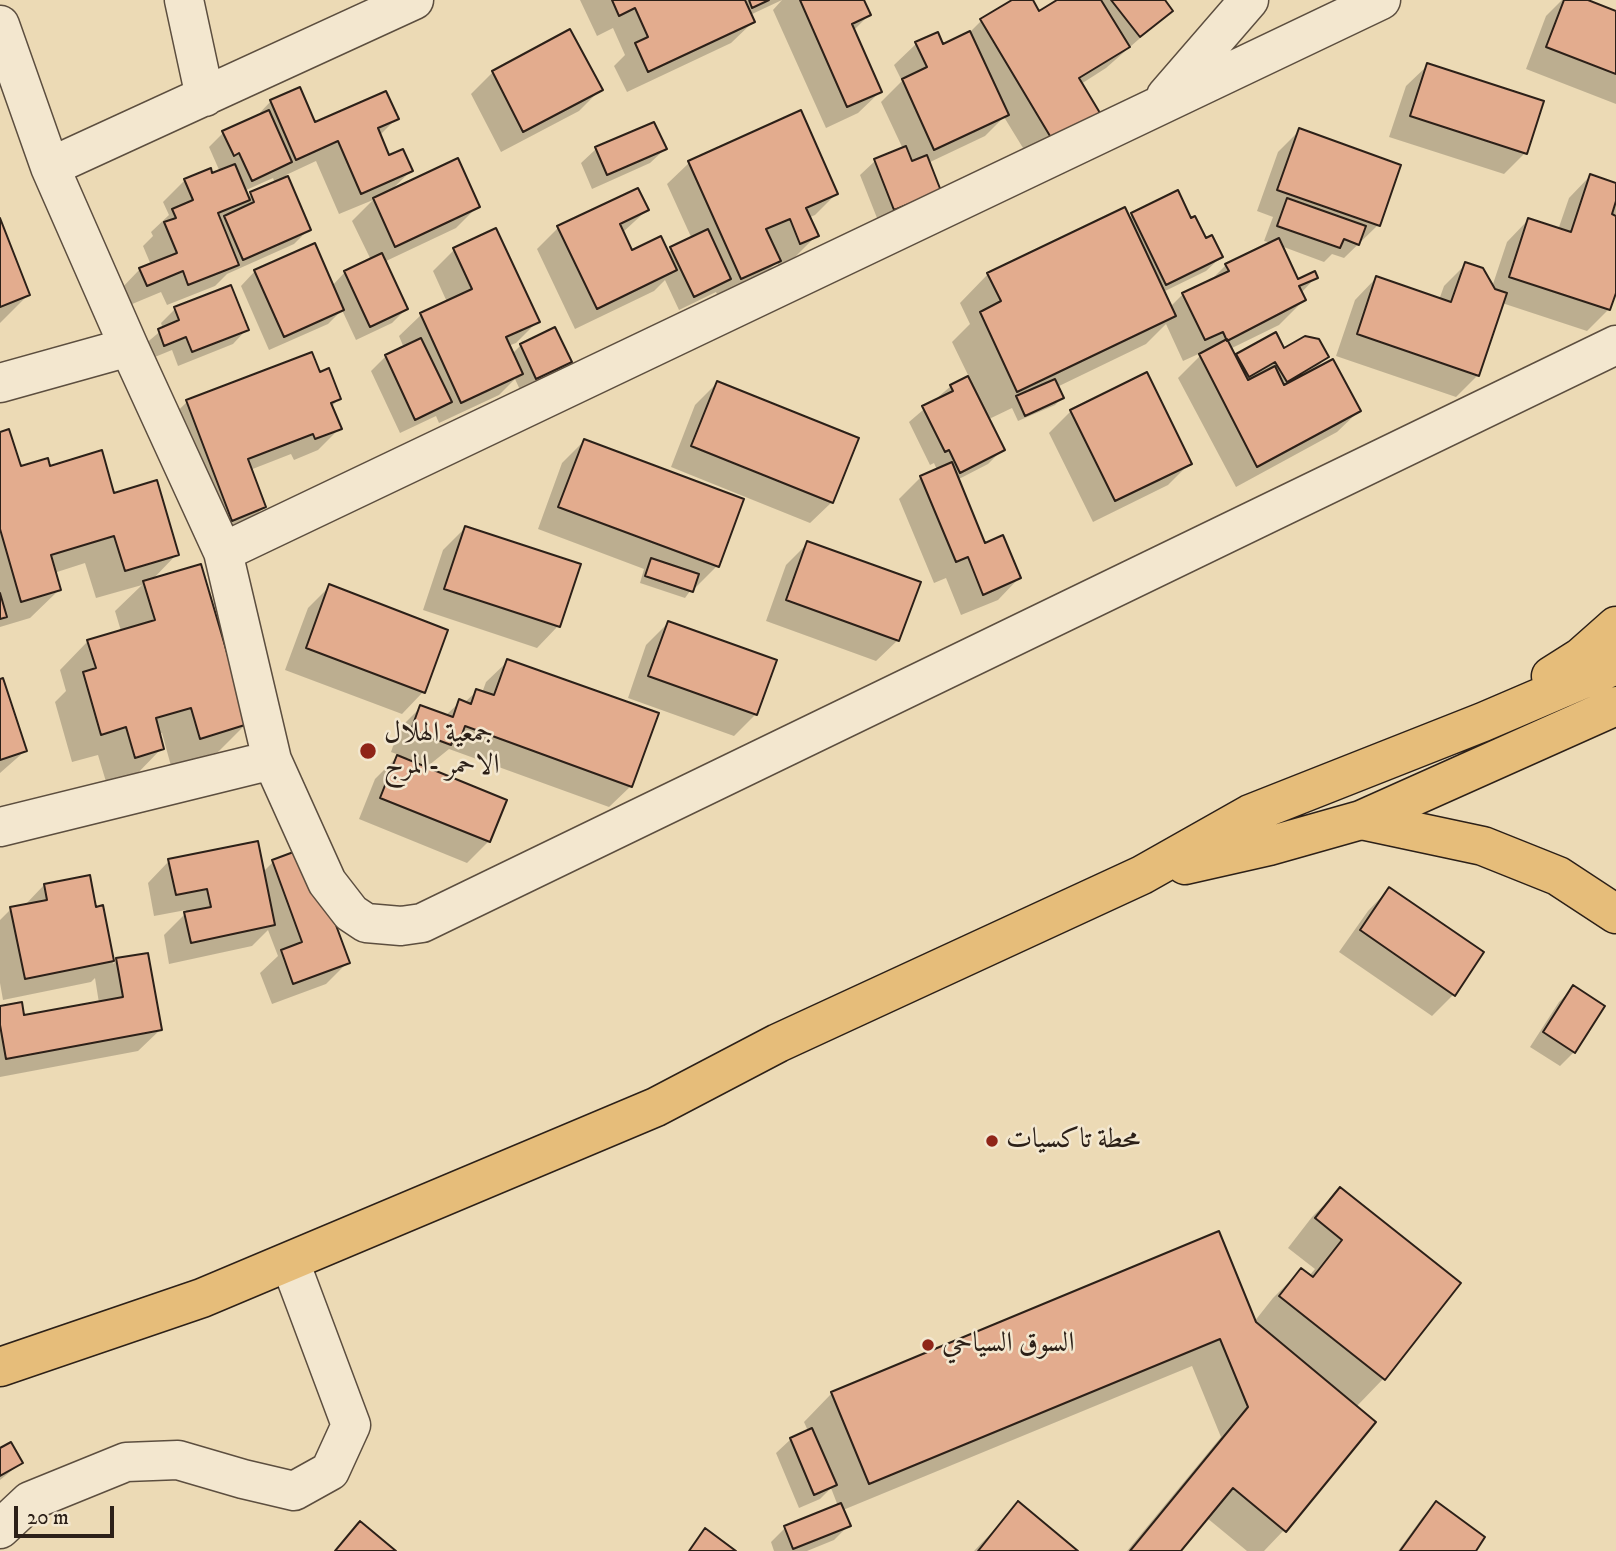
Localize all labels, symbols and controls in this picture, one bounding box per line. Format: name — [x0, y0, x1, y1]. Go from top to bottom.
place label: جمعية الهلال الاحمر -المرج — [384, 718, 500, 784]
marker: جمعية الهلال الاحمر -المرج — [358, 741, 378, 761]
place label: محطة تاكسيات — [1006, 1124, 1140, 1158]
marker: محطة تاكسيات — [984, 1133, 1000, 1149]
place label: السوق السياحي — [942, 1328, 1074, 1362]
marker: السوق السياحي — [920, 1337, 936, 1353]
scale bar — [18, 1492, 117, 1536]
text: 20 m — [27, 1505, 69, 1531]

